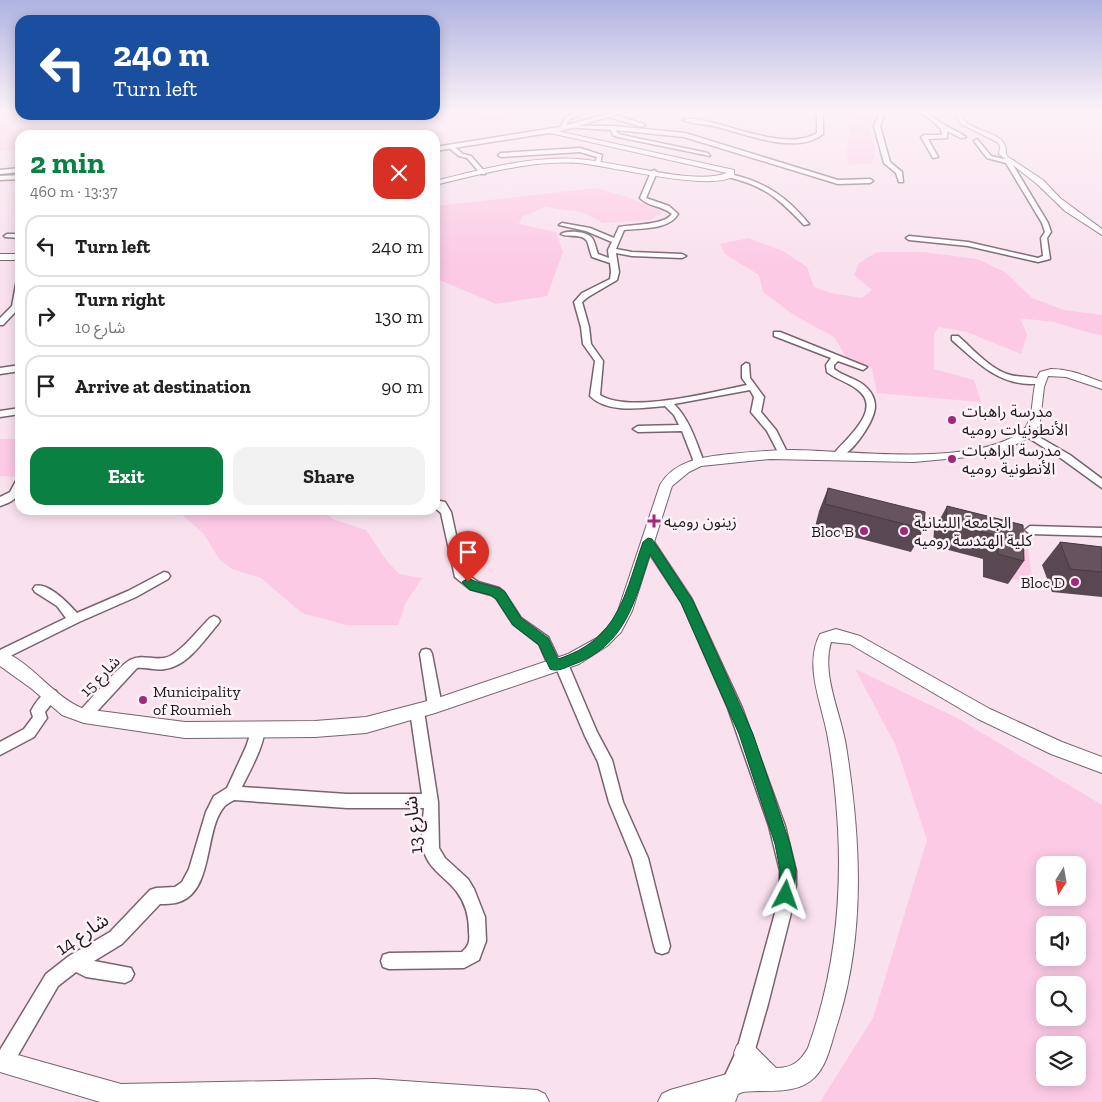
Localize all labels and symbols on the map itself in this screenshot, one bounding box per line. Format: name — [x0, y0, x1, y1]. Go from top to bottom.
place label: مدرسة راهبات الأنطونيات روميه — [962, 402, 1068, 439]
marker: مدرسة راهبات الأنطونيات روميه — [946, 414, 958, 426]
place label: مدرسة الراهبات الأنطونية روميه — [962, 441, 1061, 478]
marker: مدرسة الراهبات الأنطونية روميه — [946, 453, 958, 465]
place label: زينون روميه — [664, 512, 737, 531]
place label: الجامعة اللبنانية كلية الهندسة روميه — [914, 513, 1032, 550]
marker: زينون روميه — [648, 515, 660, 527]
place label: Bloc B — [811, 522, 854, 541]
marker: Bloc B — [858, 525, 870, 537]
marker: الجامعة اللبنانية كلية الهندسة روميه — [898, 525, 910, 537]
pin — [447, 531, 489, 582]
place label: Bloc D — [1021, 573, 1065, 592]
marker: Bloc D — [1069, 576, 1081, 588]
street label: شارع 15 — [76, 652, 126, 702]
place label: Municipality of Roumieh — [153, 682, 241, 719]
marker: Municipality of Roumieh — [137, 694, 149, 706]
street label: شارع 13 — [399, 795, 429, 855]
north arrow — [1036, 856, 1086, 906]
position arrow — [759, 868, 811, 920]
street label: شارع 14 — [51, 908, 114, 962]

